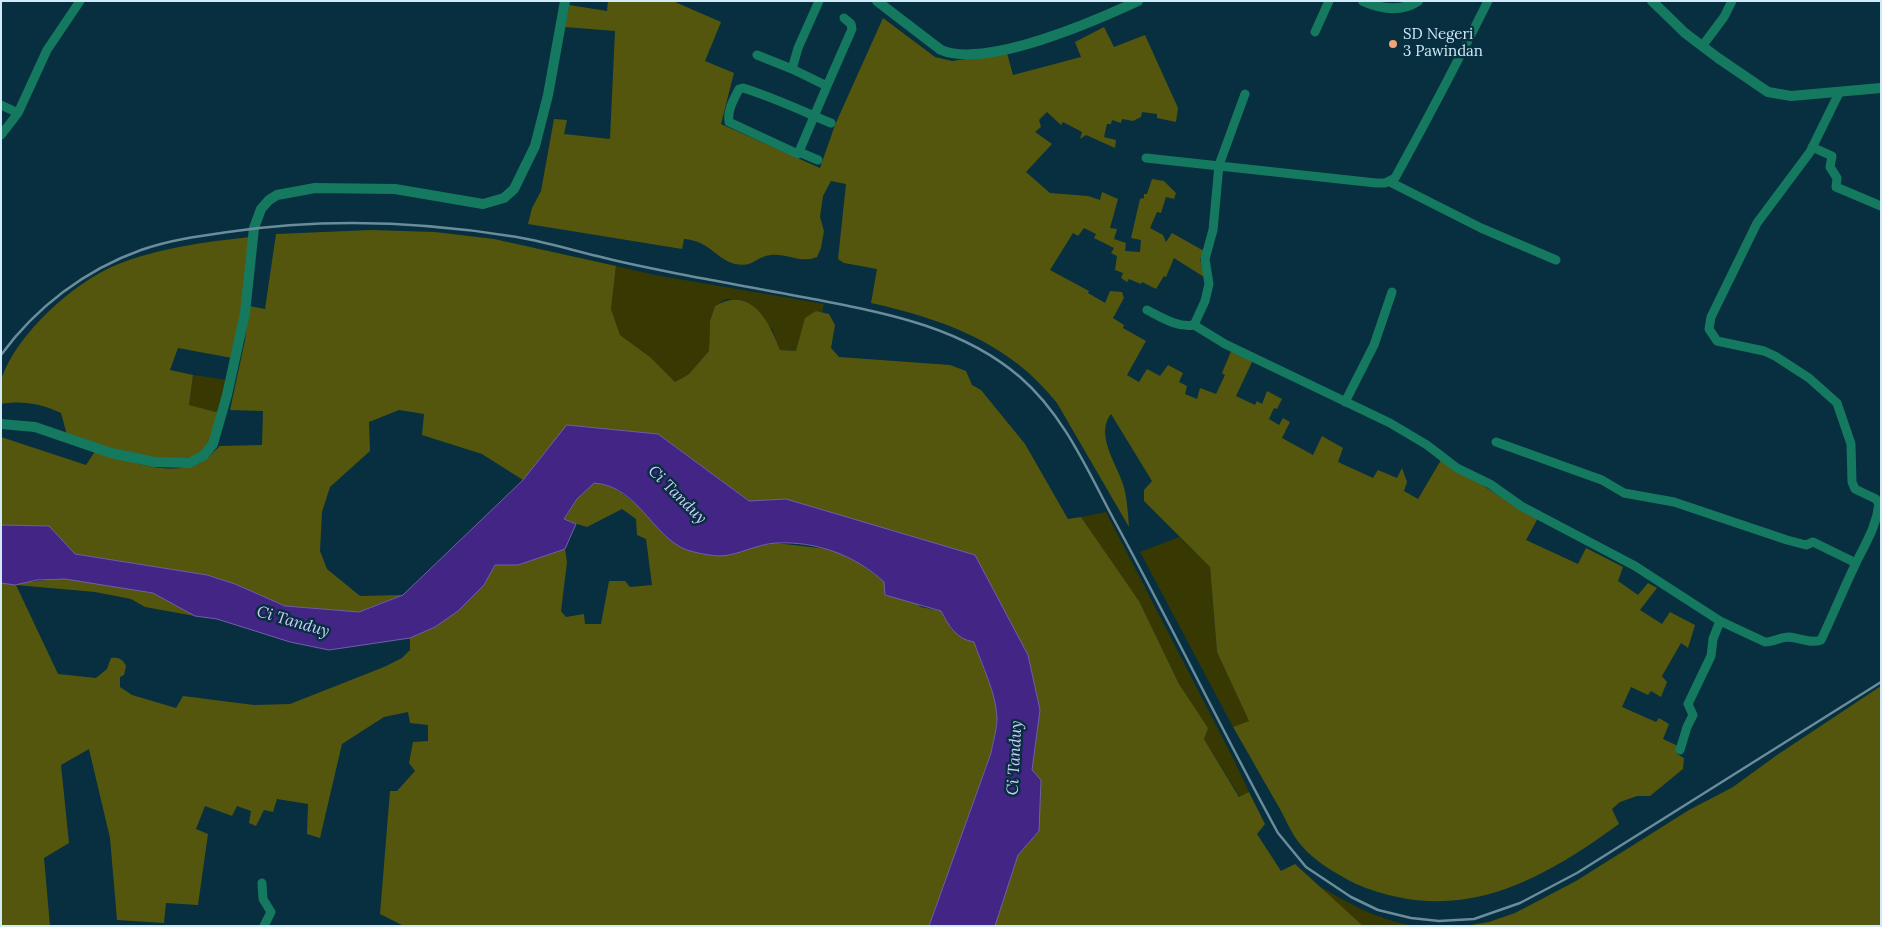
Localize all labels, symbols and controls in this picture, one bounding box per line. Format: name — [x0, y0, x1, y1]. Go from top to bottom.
place label: SD Negeri 3 Pawindan — [1403, 26, 1483, 61]
marker: SD Negeri 3 Pawindan — [1387, 38, 1399, 50]
water label: Ci Tanduy — [644, 462, 710, 528]
water label: Ci Tanduy — [254, 602, 332, 642]
water label: Ci Tanduy — [1003, 720, 1027, 796]

